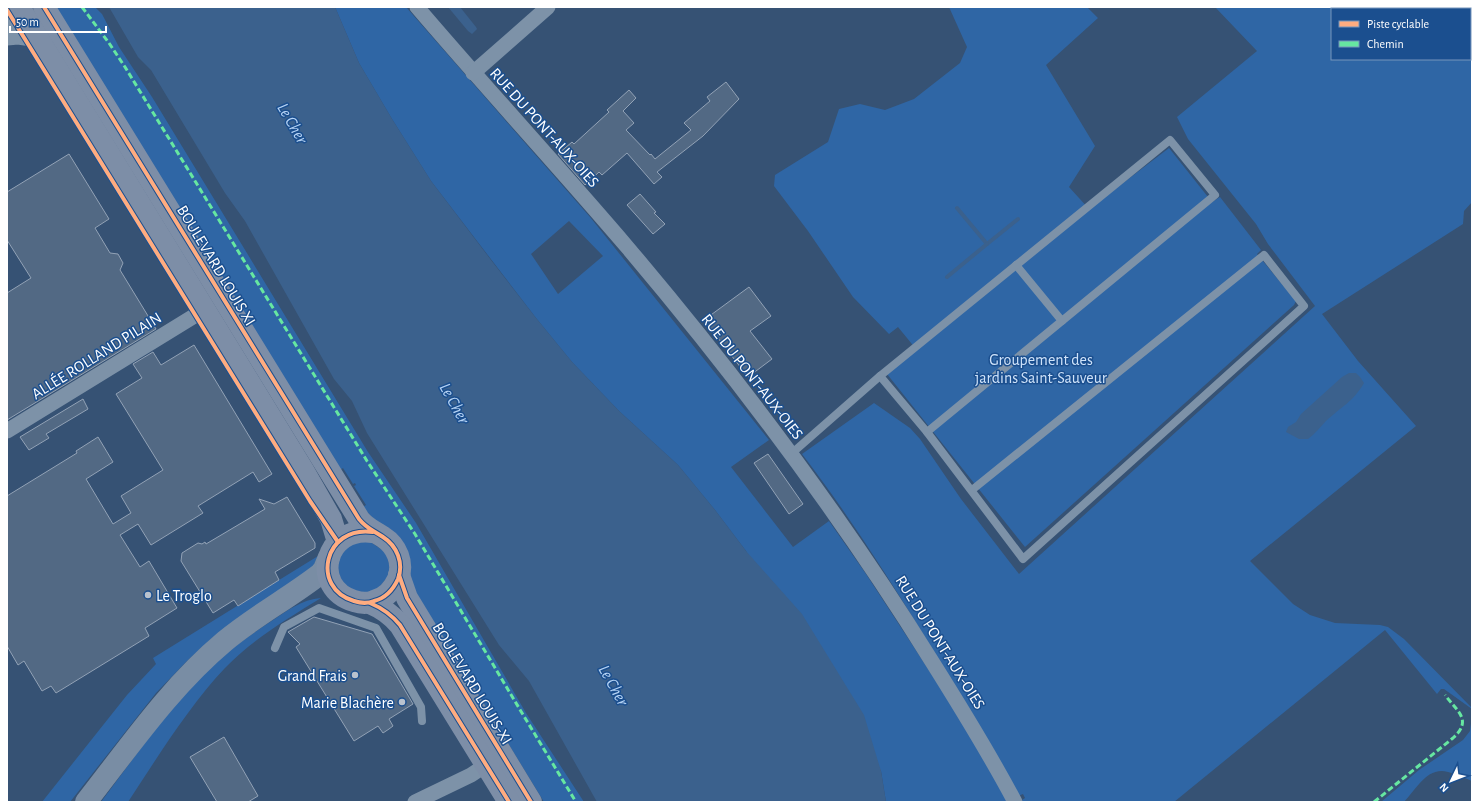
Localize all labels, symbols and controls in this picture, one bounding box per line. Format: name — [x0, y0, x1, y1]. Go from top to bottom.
scale bar — [10, 8, 106, 34]
legend — [1331, 8, 1471, 60]
text: 50 m — [16, 16, 39, 28]
text: Piste cyclable — [1367, 18, 1429, 31]
text: Chemin — [1367, 38, 1404, 50]
street label: RUE DU PONT-AUX-OIES — [487, 65, 602, 190]
water label: Le Cher — [274, 100, 311, 147]
street label: BOULEVARD LOUIS XI — [174, 202, 258, 329]
street label: ALLÉE ROLLAND PILAIN — [28, 308, 164, 402]
street label: RUE DU PONT-AUX-OIES — [698, 311, 806, 442]
park label: Groupement des jardins Saint-Sauveur — [975, 352, 1108, 387]
water label: Le Cher — [436, 380, 473, 427]
street label: RUE DU PONT-AUX-OIES — [893, 573, 988, 712]
place label: Le Troglo — [156, 588, 212, 604]
marker: Le Troglo — [143, 590, 153, 600]
street label: BOULEVARD LOUIS-XI — [430, 620, 515, 747]
water label: Le Cher — [595, 662, 632, 709]
place label: Grand Frais — [278, 668, 347, 684]
marker: Grand Frais — [350, 670, 360, 680]
place label: Marie Blachère — [301, 695, 394, 711]
marker: Marie Blachère — [397, 697, 407, 707]
north arrow — [1431, 761, 1471, 801]
text: N — [1437, 781, 1451, 794]

